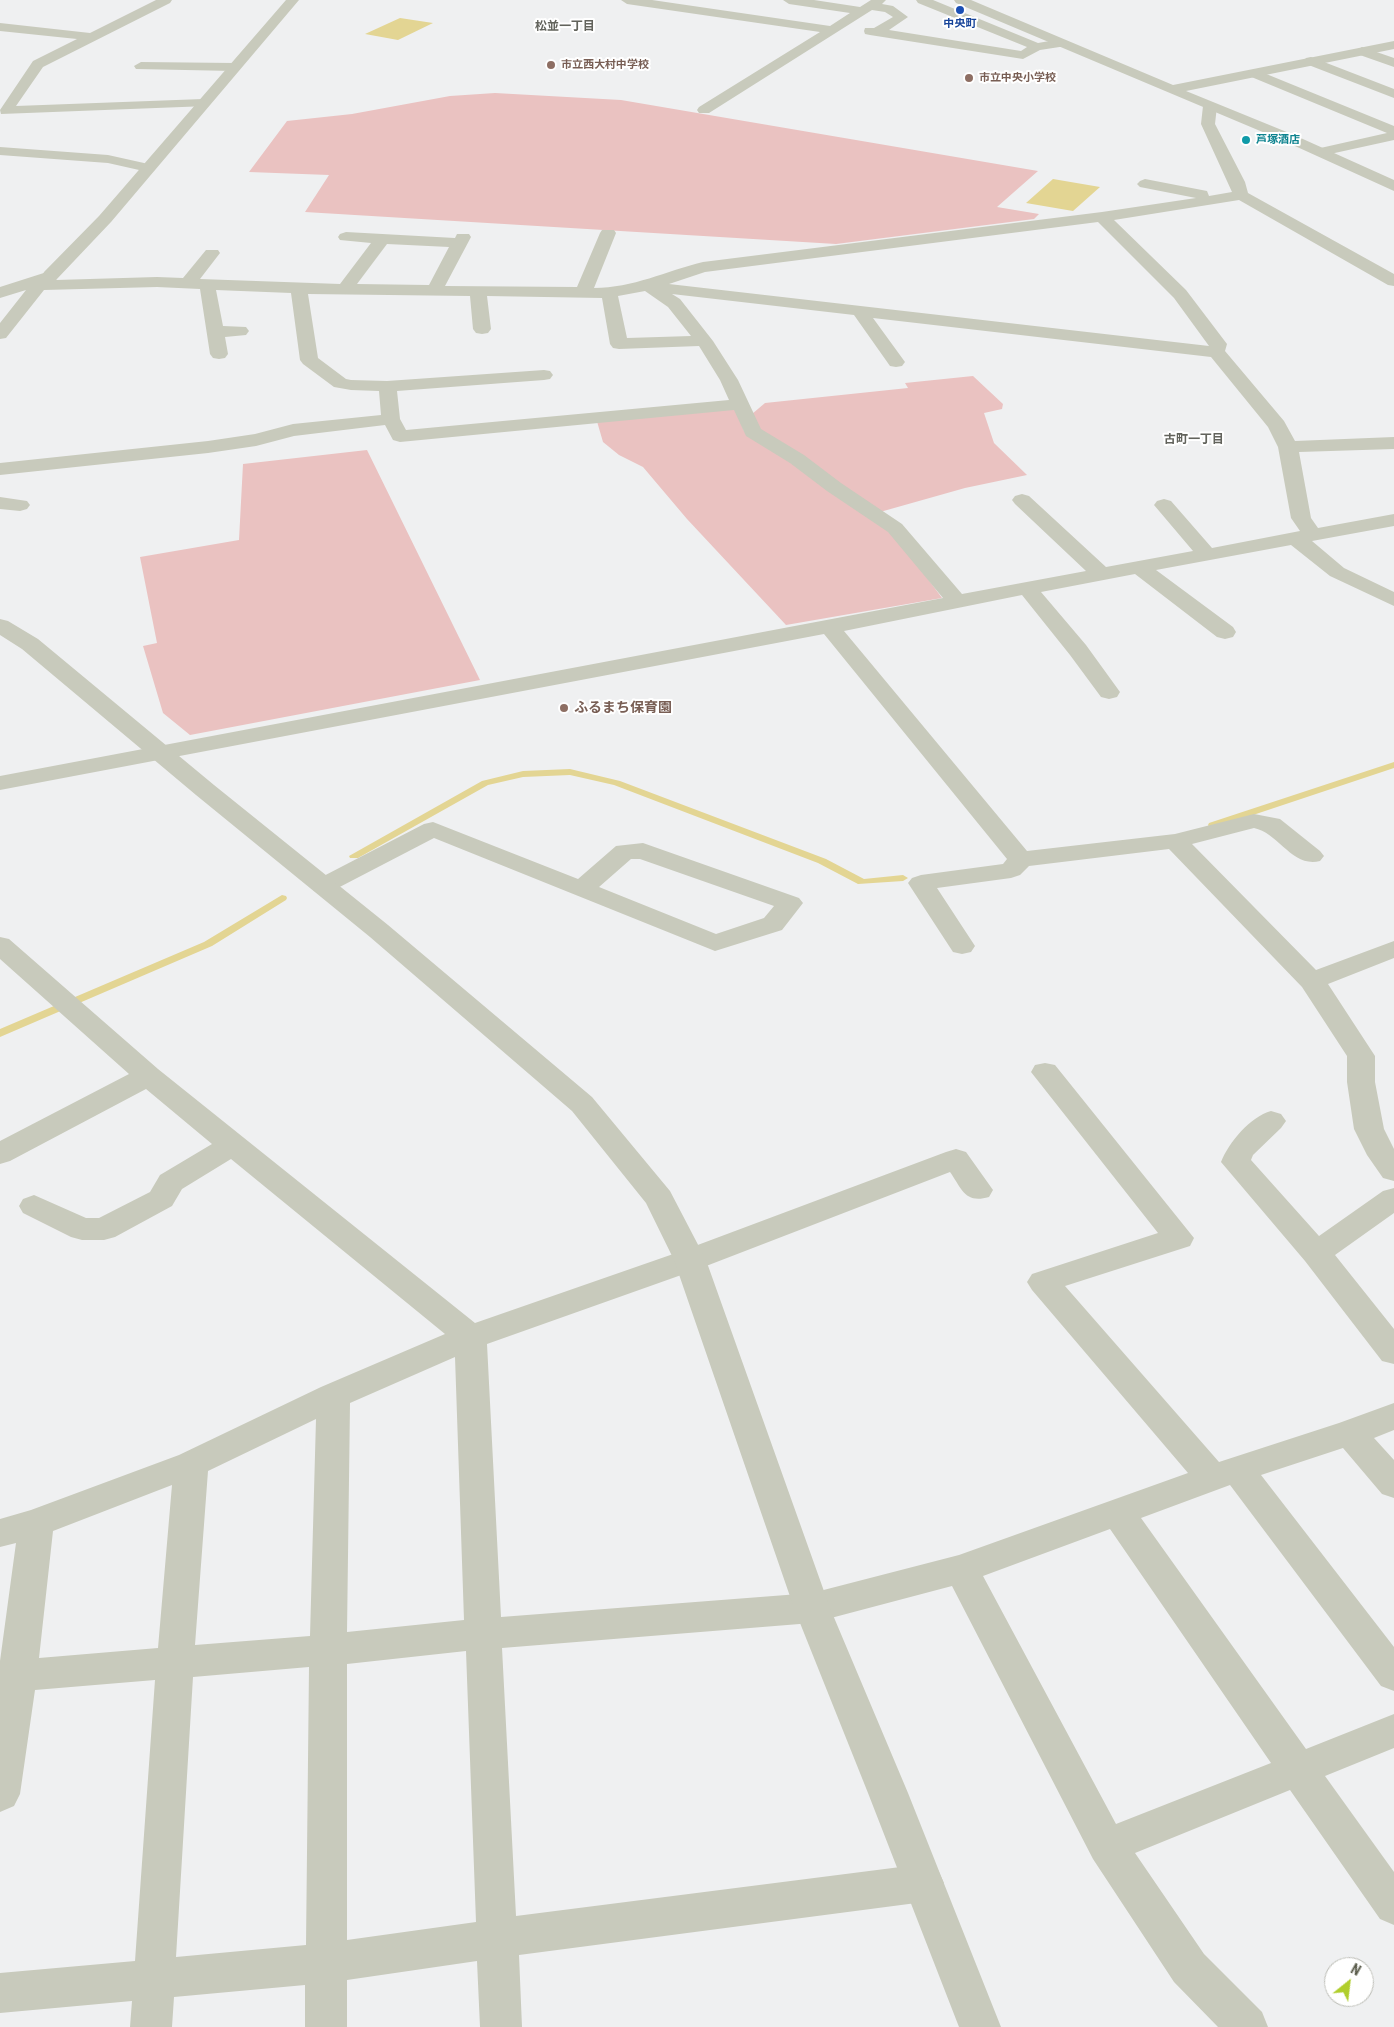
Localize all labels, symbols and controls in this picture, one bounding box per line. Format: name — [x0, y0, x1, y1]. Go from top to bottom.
marker: 中央町 — [954, 4, 966, 16]
place label: 中央町 — [944, 17, 976, 31]
district label: 松並一丁目 — [535, 20, 595, 34]
place label: 市立西大村中学校 — [561, 58, 649, 72]
marker: 市立西大村中学校 — [545, 59, 557, 71]
place label: 市立中央小学校 — [979, 71, 1056, 85]
marker: 市立中央小学校 — [963, 72, 975, 84]
place label: 芦塚酒店 — [1256, 133, 1300, 147]
marker: 芦塚酒店 — [1240, 134, 1252, 146]
district label: 古町一丁目 — [1164, 433, 1224, 447]
place label: ふるまち保育園 — [574, 700, 672, 716]
marker: ふるまち保育園 — [558, 702, 570, 714]
north arrow — [1324, 1957, 1374, 2007]
text: N — [1348, 1961, 1363, 1979]

